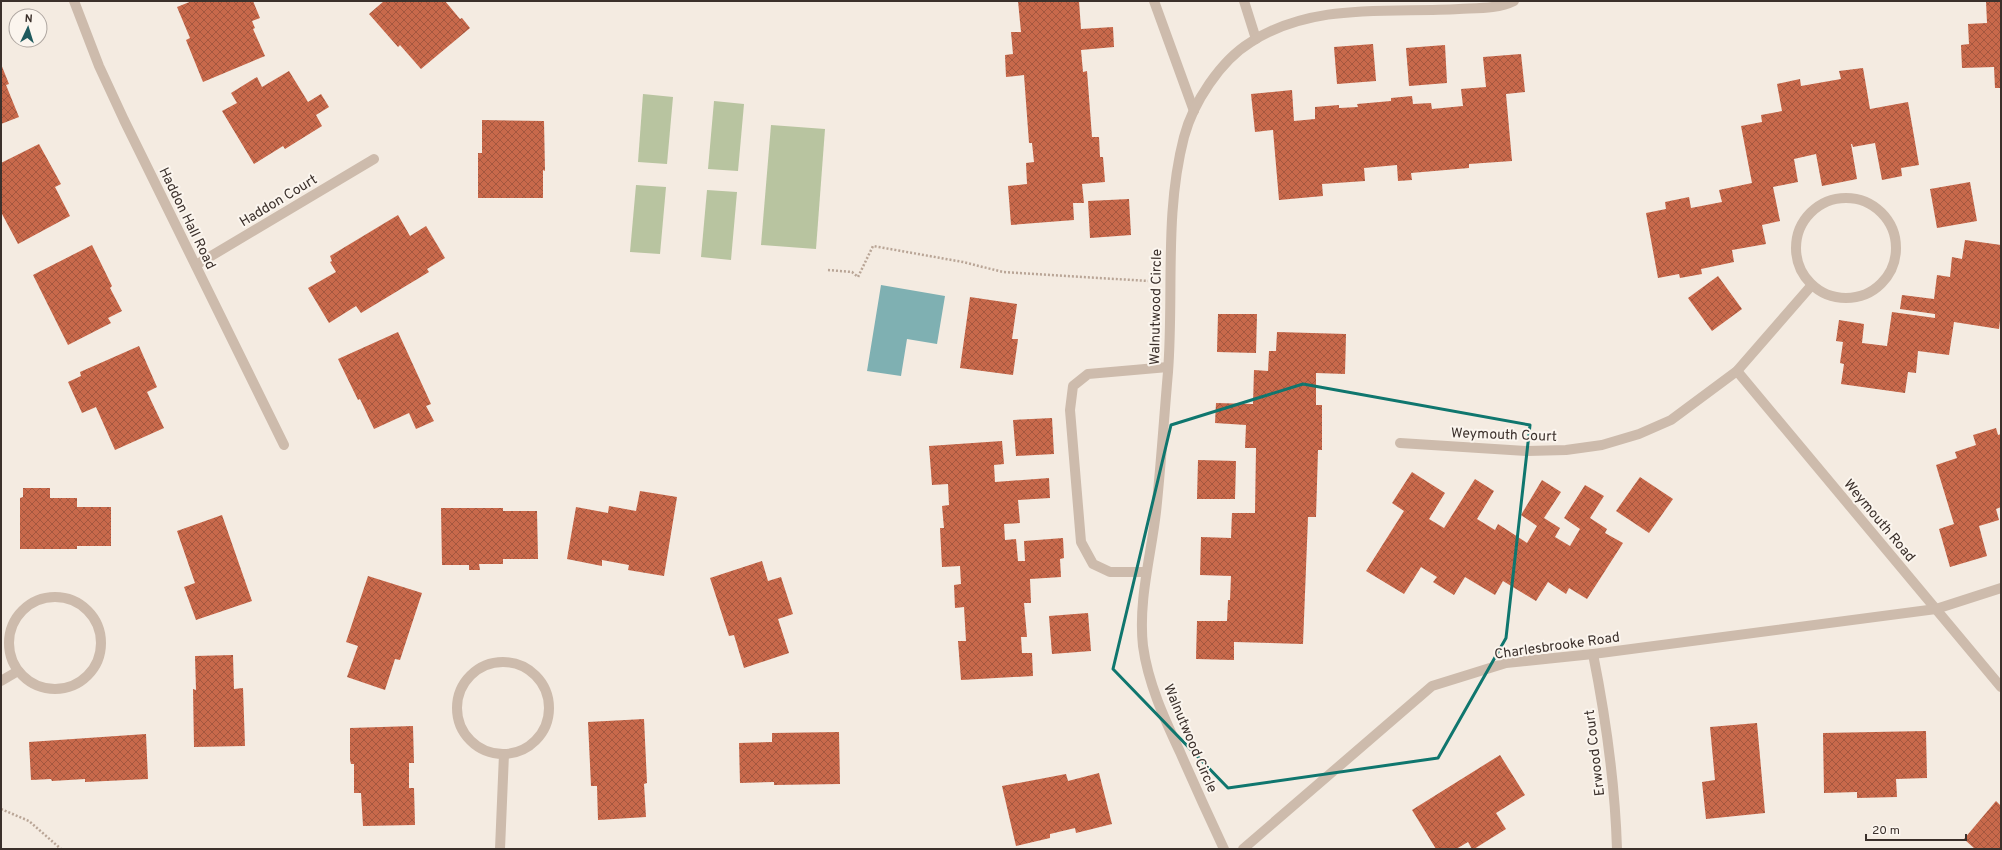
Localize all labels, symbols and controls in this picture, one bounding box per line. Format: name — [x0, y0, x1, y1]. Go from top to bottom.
north arrow — [8, 8, 48, 48]
text: N — [24, 12, 33, 26]
street label: Haddon Hall Road — [155, 165, 219, 272]
street label: Haddon Court — [237, 171, 321, 231]
street label: Walnutwood Circle — [1147, 249, 1166, 365]
street label: Weymouth Court — [1451, 425, 1557, 446]
street label: Weymouth Road — [1839, 476, 1918, 566]
street label: Charlesbrooke Road — [1493, 629, 1621, 664]
street label: Walnutwood Circle — [1159, 682, 1220, 795]
street label: Erwood Court — [1582, 709, 1609, 797]
scale bar — [1866, 816, 1966, 842]
text: 20 m — [1872, 823, 1900, 839]

